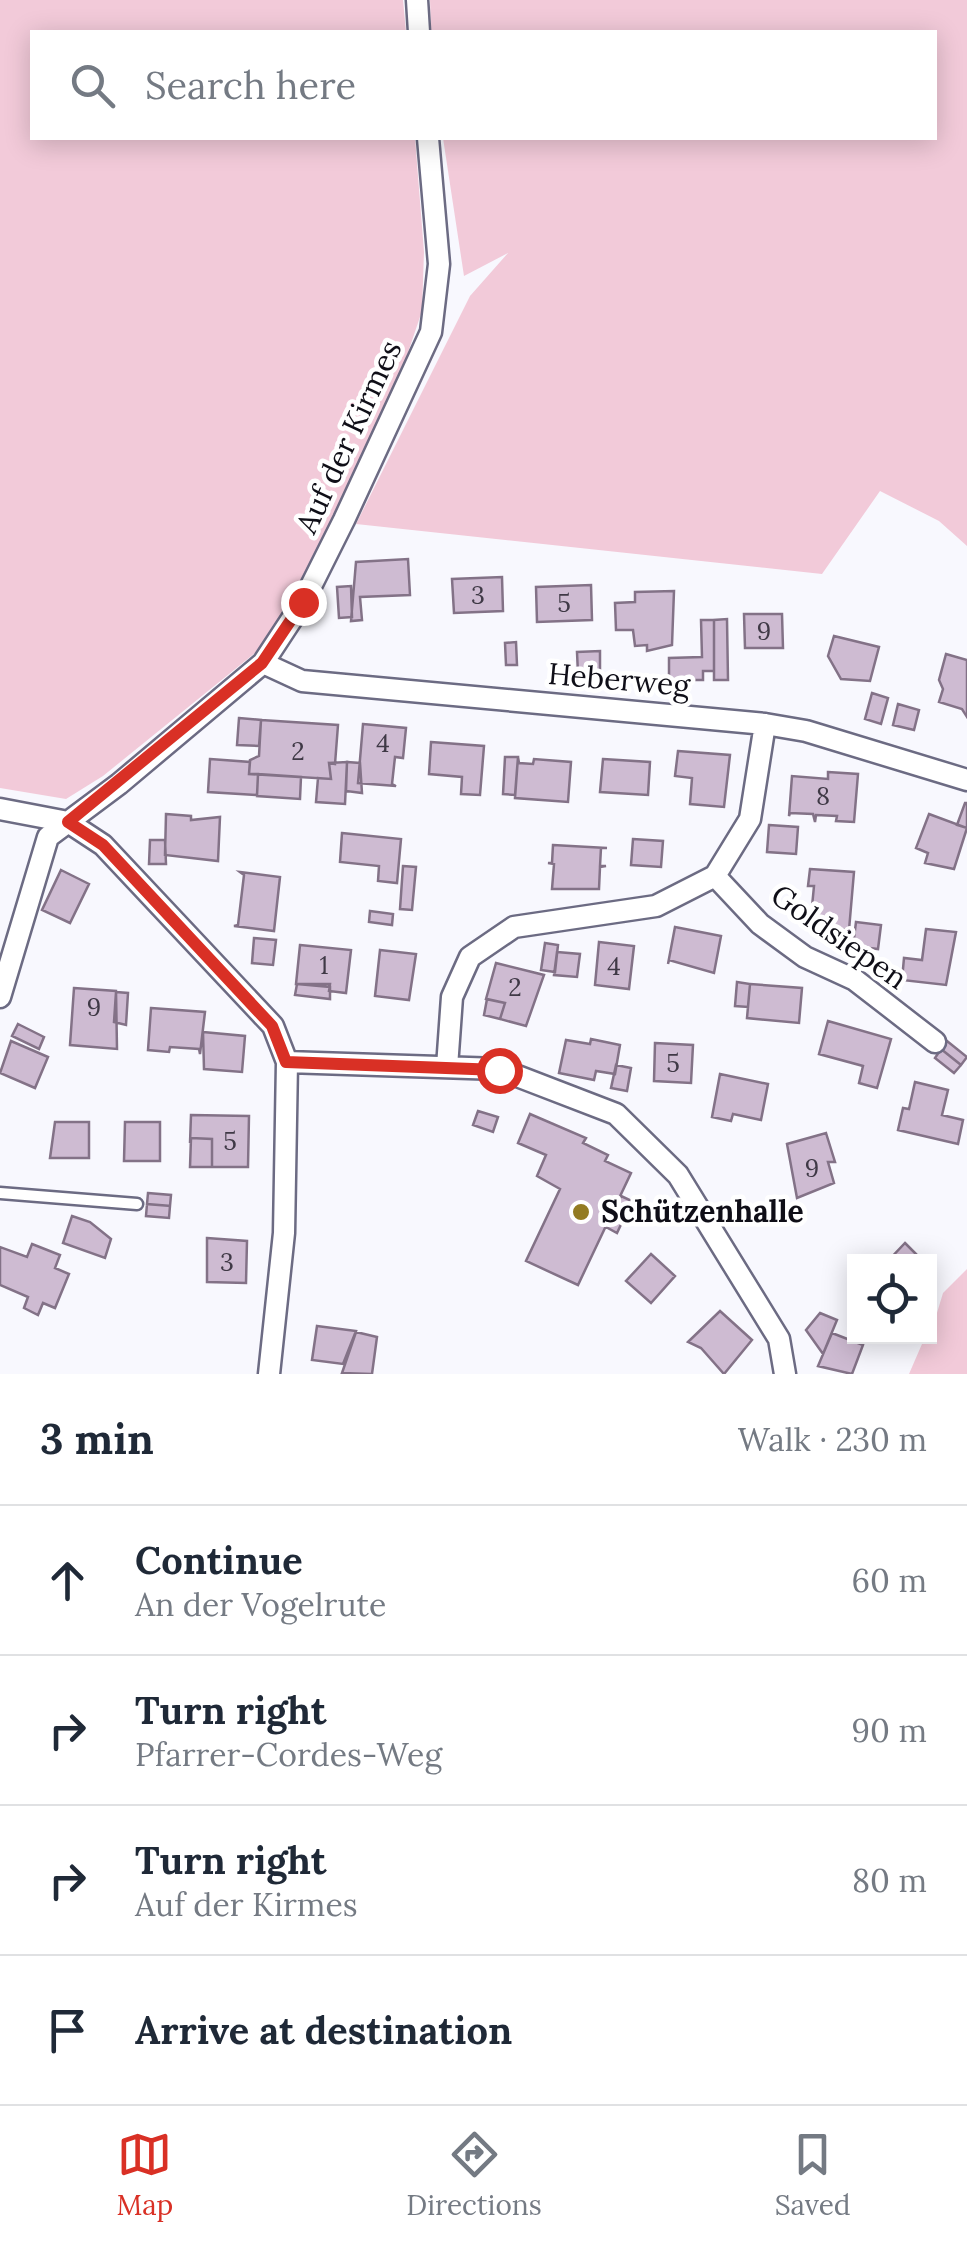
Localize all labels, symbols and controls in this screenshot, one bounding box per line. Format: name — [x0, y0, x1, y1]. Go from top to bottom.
search box — [30, 30, 937, 140]
icon: search — [65, 58, 120, 113]
text: Search here — [145, 61, 356, 109]
street label: Auf der Kirmes — [286, 334, 409, 540]
house number: 3 — [471, 579, 485, 611]
route end — [281, 580, 327, 626]
house number: 5 — [557, 587, 571, 619]
house number: 9 — [757, 615, 771, 647]
street label: Heberweg — [546, 654, 693, 705]
house number: 4 — [376, 727, 390, 759]
house number: 2 — [291, 735, 305, 767]
house number: 8 — [816, 780, 830, 812]
street label: Goldsiepen — [764, 875, 915, 997]
house number: 1 — [319, 949, 329, 981]
house number: 4 — [607, 950, 621, 982]
house number: 2 — [508, 971, 522, 1003]
house number: 9 — [87, 991, 101, 1023]
house number: 5 — [666, 1047, 680, 1079]
route start — [477, 1048, 523, 1094]
house number: 5 — [223, 1125, 237, 1157]
house number: 9 — [805, 1152, 819, 1184]
place label: Schützenhalle — [601, 1192, 804, 1230]
marker: Schützenhalle — [570, 1201, 592, 1223]
house number: 3 — [220, 1246, 234, 1278]
map controls — [847, 1254, 937, 1344]
button: locate — [847, 1254, 937, 1344]
text: 3 min — [40, 1412, 154, 1466]
text: Walk · 230 m — [738, 1419, 927, 1460]
text: Continue — [135, 1536, 303, 1584]
icon: ahead — [40, 1553, 95, 1608]
text: 60 m — [852, 1560, 927, 1601]
text: An der Vogelrute — [135, 1584, 386, 1625]
text: Turn right — [135, 1686, 326, 1734]
icon: right — [40, 1703, 95, 1758]
text: 90 m — [852, 1710, 927, 1751]
text: Pfarrer-Cordes-Weg — [135, 1734, 442, 1775]
text: Turn right — [135, 1836, 326, 1884]
icon: right — [40, 1853, 95, 1908]
text: 80 m — [852, 1860, 927, 1901]
text: Auf der Kirmes — [135, 1884, 358, 1925]
icon: arrive — [40, 2003, 95, 2058]
text: Arrive at destination — [135, 2006, 512, 2054]
tab: Map — [116, 2127, 173, 2223]
tab: Directions — [406, 2127, 542, 2223]
tab: Saved — [775, 2127, 851, 2223]

